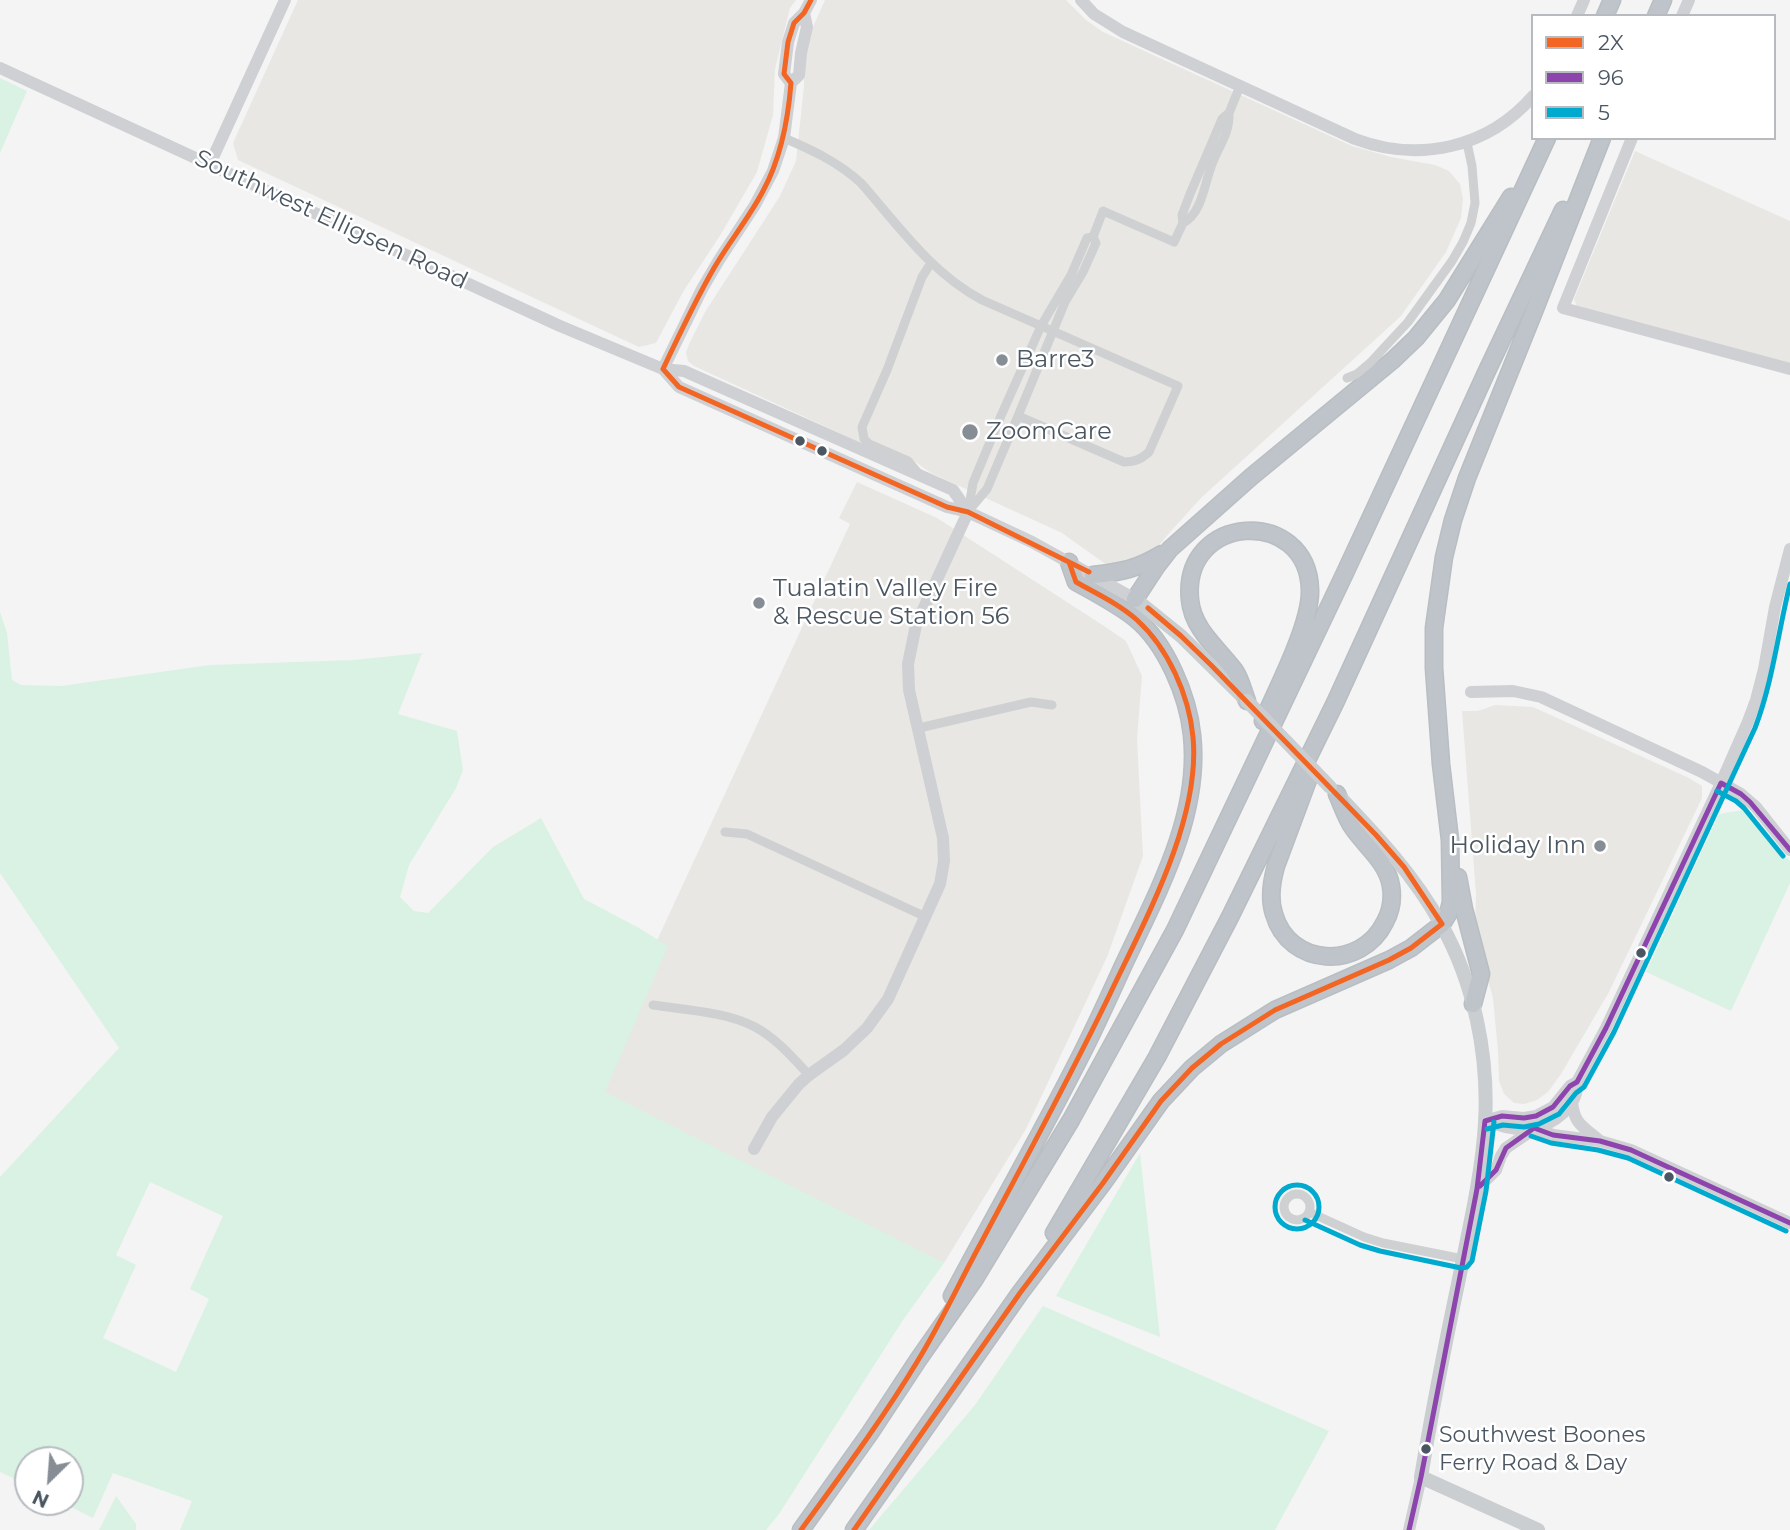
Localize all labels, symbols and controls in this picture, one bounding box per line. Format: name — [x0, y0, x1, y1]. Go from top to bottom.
legend — [1531, 14, 1776, 140]
text: 2X — [1598, 30, 1624, 55]
text: 96 — [1598, 65, 1624, 90]
text: 5 — [1598, 100, 1610, 125]
street label: Southwest Elligsen Road — [190, 144, 472, 296]
place label: Barre3 — [1016, 346, 1095, 374]
marker: Barre3 — [994, 352, 1010, 368]
place label: ZoomCare — [986, 418, 1112, 446]
marker: ZoomCare — [960, 422, 980, 442]
unlabelled marker — [793, 434, 807, 448]
unlabelled marker — [815, 444, 829, 458]
place label: Tualatin Valley Fire & Rescue Station 56 — [773, 575, 1009, 631]
marker: Tualatin Valley Fire & Rescue Station 56 — [751, 595, 767, 611]
place label: Holiday Inn — [1450, 832, 1586, 860]
marker: Holiday Inn — [1592, 838, 1608, 854]
unlabelled marker — [1634, 946, 1648, 960]
unlabelled marker — [1662, 1170, 1676, 1184]
place label: Southwest Boones Ferry Road & Day — [1439, 1423, 1645, 1474]
marker: Southwest Boones Ferry Road & Day — [1419, 1442, 1433, 1456]
north arrow — [14, 1446, 84, 1516]
text: N — [29, 1485, 53, 1512]

